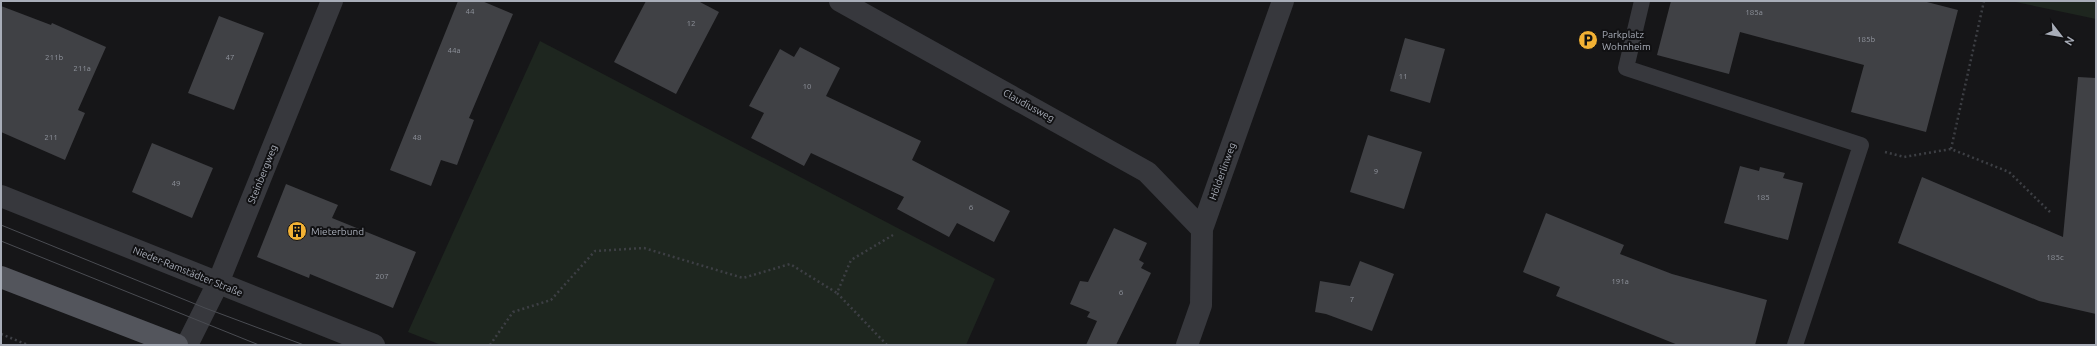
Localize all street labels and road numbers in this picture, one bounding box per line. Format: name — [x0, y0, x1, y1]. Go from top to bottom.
street label: Claudiusweg — [1001, 87, 1056, 124]
street label: Hölderlinweg — [1207, 141, 1238, 201]
street label: Steinbergweg — [246, 143, 279, 205]
street label: Nieder-Ramstädter Straße — [131, 244, 244, 299]

